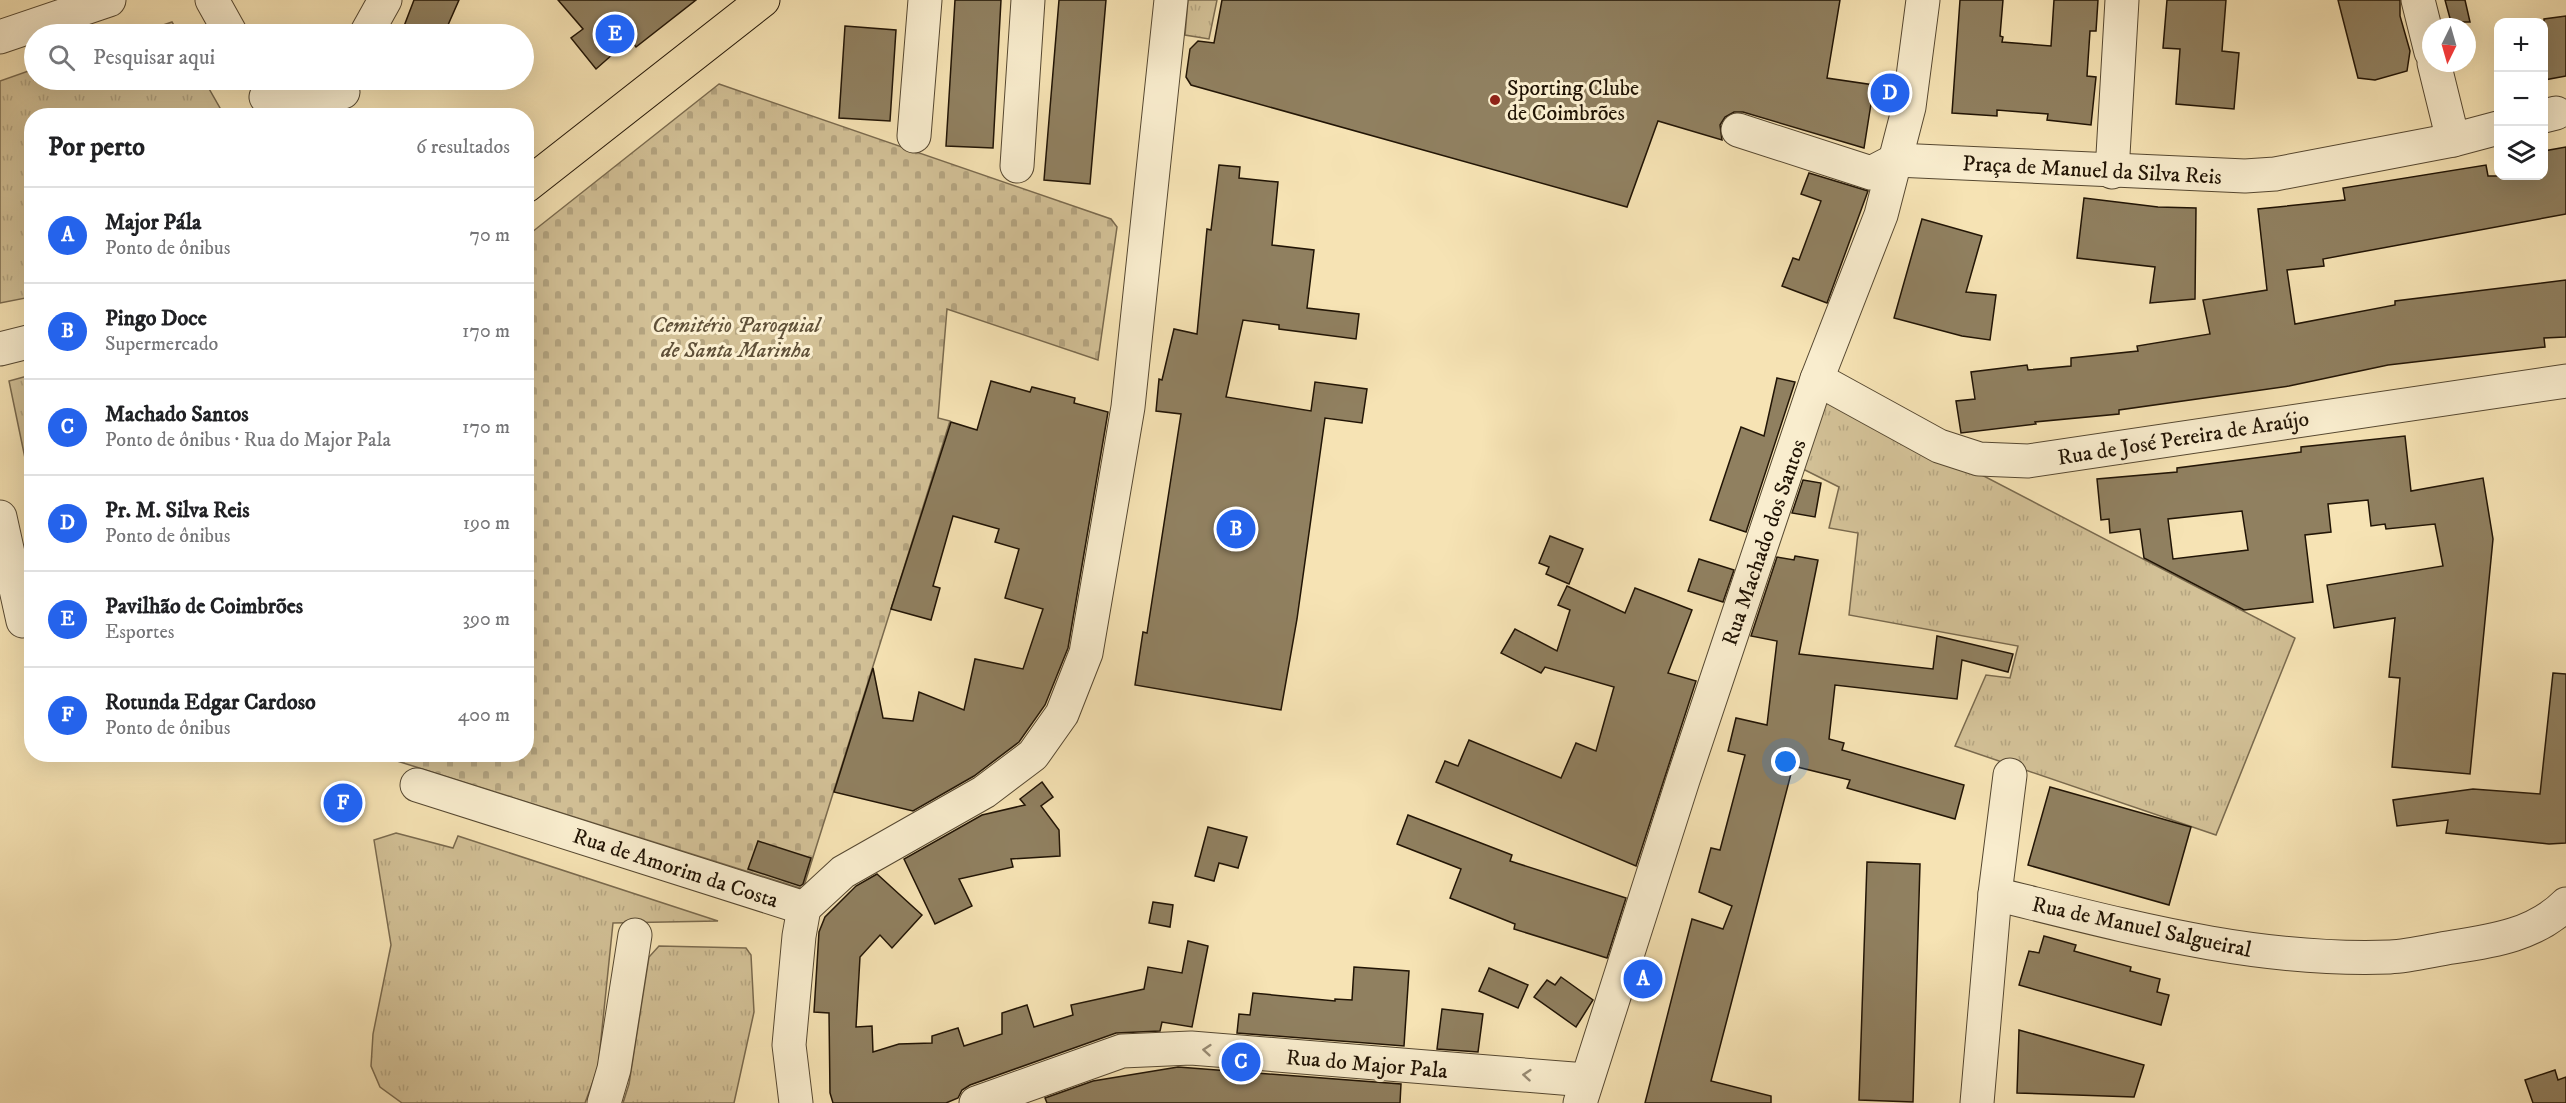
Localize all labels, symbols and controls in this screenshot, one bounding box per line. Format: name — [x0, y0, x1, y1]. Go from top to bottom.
pin: E — [596, 12, 634, 57]
north arrow — [2422, 18, 2476, 72]
map controls — [2494, 18, 2548, 180]
button: + — [2494, 18, 2548, 72]
search box — [24, 24, 534, 90]
icon: search — [45, 41, 78, 74]
text: Pesquisar aqui — [93, 44, 215, 71]
pin: D — [1870, 70, 1910, 116]
button: − — [2494, 72, 2548, 126]
place label: Sporting Clube de Coimbrões — [1507, 75, 1639, 127]
marker: Sporting Clube de Coimbrões — [1488, 93, 1502, 107]
button: layers — [2494, 126, 2548, 180]
text: Por perto — [48, 131, 145, 164]
text: 6 resultados — [416, 135, 510, 160]
street label: Praça de Manuel da Silva Reis — [1962, 150, 2222, 191]
text: Major Pála — [105, 209, 201, 236]
text: A — [61, 223, 74, 248]
text: 70 m — [469, 223, 510, 248]
text: Ponto de ônibus — [105, 236, 230, 261]
text: Pingo Doce — [105, 305, 207, 332]
park label: Cemitério Paroquial de Santa Marinha — [652, 312, 823, 364]
text: B — [61, 319, 74, 344]
text: 170 m — [462, 319, 510, 344]
text: Supermercado — [105, 332, 218, 357]
text: Machado Santos — [105, 401, 249, 428]
street label: Rua de José Pereira de Araújo — [2056, 405, 2311, 472]
text: C — [61, 415, 74, 440]
text: 170 m — [462, 415, 510, 440]
text: Ponto de ônibus · Rua do Major Pala — [105, 428, 391, 453]
street label: Rua Machado dos Santos — [1716, 436, 1812, 649]
text: Pr. M. Silva Reis — [105, 497, 250, 524]
pin: B — [1216, 506, 1256, 552]
text: D — [60, 511, 75, 536]
text: 190 m — [463, 511, 510, 536]
text: Ponto de ônibus — [105, 524, 230, 549]
text: Pavilhão de Coimbrões — [105, 593, 303, 620]
text: E — [60, 607, 75, 632]
text: 390 m — [462, 607, 510, 632]
text: Esportes — [105, 620, 174, 645]
text: Rotunda Edgar Cardoso — [105, 689, 316, 716]
text: F — [61, 703, 74, 728]
text: 400 m — [458, 703, 510, 728]
text: Ponto de ônibus — [105, 716, 230, 741]
your location — [1771, 747, 1800, 776]
pin: F — [324, 780, 362, 826]
street label: Rua de Amorim da Costa — [569, 822, 782, 915]
street label: Rua de Manuel Salgueiral — [2029, 891, 2254, 964]
pin: A — [1624, 956, 1662, 1002]
pin: C — [1222, 1040, 1260, 1084]
one-way arrow — [1203, 1044, 1212, 1057]
street label: Rua do Major Pala — [1285, 1044, 1449, 1085]
one-way arrow — [1523, 1069, 1532, 1082]

